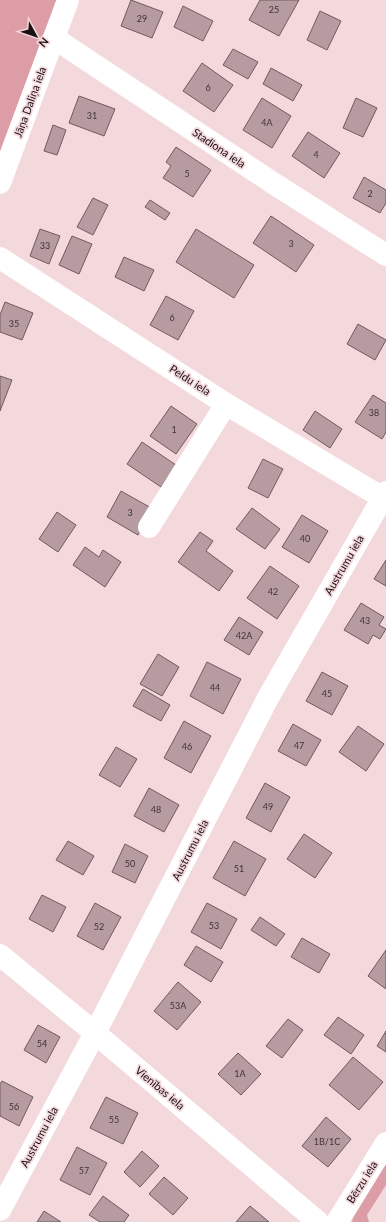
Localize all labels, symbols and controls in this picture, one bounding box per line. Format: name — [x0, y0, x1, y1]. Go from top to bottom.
house number: 25 — [269, 4, 279, 15]
house number: 29 — [137, 13, 147, 24]
north arrow — [16, 16, 56, 56]
text: N — [36, 35, 52, 50]
street label: Jāņa Daliņa iela — [11, 65, 48, 139]
house number: 6 — [205, 82, 211, 93]
house number: 31 — [87, 110, 97, 121]
house number: 4A — [261, 117, 274, 128]
street label: Stadiona iela — [190, 125, 248, 170]
house number: 4 — [313, 149, 319, 160]
house number: 5 — [184, 168, 190, 179]
house number: 2 — [367, 188, 373, 199]
house number: 3 — [288, 238, 294, 249]
house number: 33 — [40, 240, 50, 251]
house number: 6 — [169, 312, 175, 323]
house number: 35 — [9, 318, 19, 329]
street label: Peldu iela — [167, 362, 213, 398]
house number: 38 — [369, 407, 379, 418]
house number: 1 — [171, 424, 177, 435]
house number: 3 — [127, 507, 133, 518]
house number: 40 — [300, 533, 310, 544]
street label: Austrumu iela — [321, 533, 366, 597]
house number: 42 — [268, 586, 278, 597]
house number: 43 — [360, 615, 370, 626]
house number: 42A — [236, 630, 253, 641]
house number: 44 — [210, 682, 220, 693]
house number: 45 — [322, 688, 332, 699]
house number: 47 — [294, 740, 304, 751]
house number: 46 — [182, 741, 192, 752]
house number: 49 — [263, 801, 273, 812]
house number: 48 — [151, 804, 161, 815]
street label: Austrumu iela — [169, 817, 211, 882]
house number: 50 — [125, 858, 135, 869]
house number: 51 — [234, 863, 244, 874]
house number: 53 — [209, 920, 219, 931]
house number: 52 — [94, 921, 104, 932]
house number: 53A — [170, 1000, 187, 1011]
house number: 54 — [37, 1038, 47, 1049]
street label: Vienības iela — [133, 1063, 188, 1112]
house number: 1A — [234, 1068, 247, 1079]
house number: 56 — [9, 1101, 19, 1112]
street label: Austrumu iela — [17, 1104, 60, 1169]
house number: 55 — [109, 1114, 119, 1125]
house number: 1B/1C — [314, 1136, 340, 1147]
street label: Bērzu iela — [344, 1158, 380, 1205]
house number: 57 — [79, 1165, 89, 1176]

